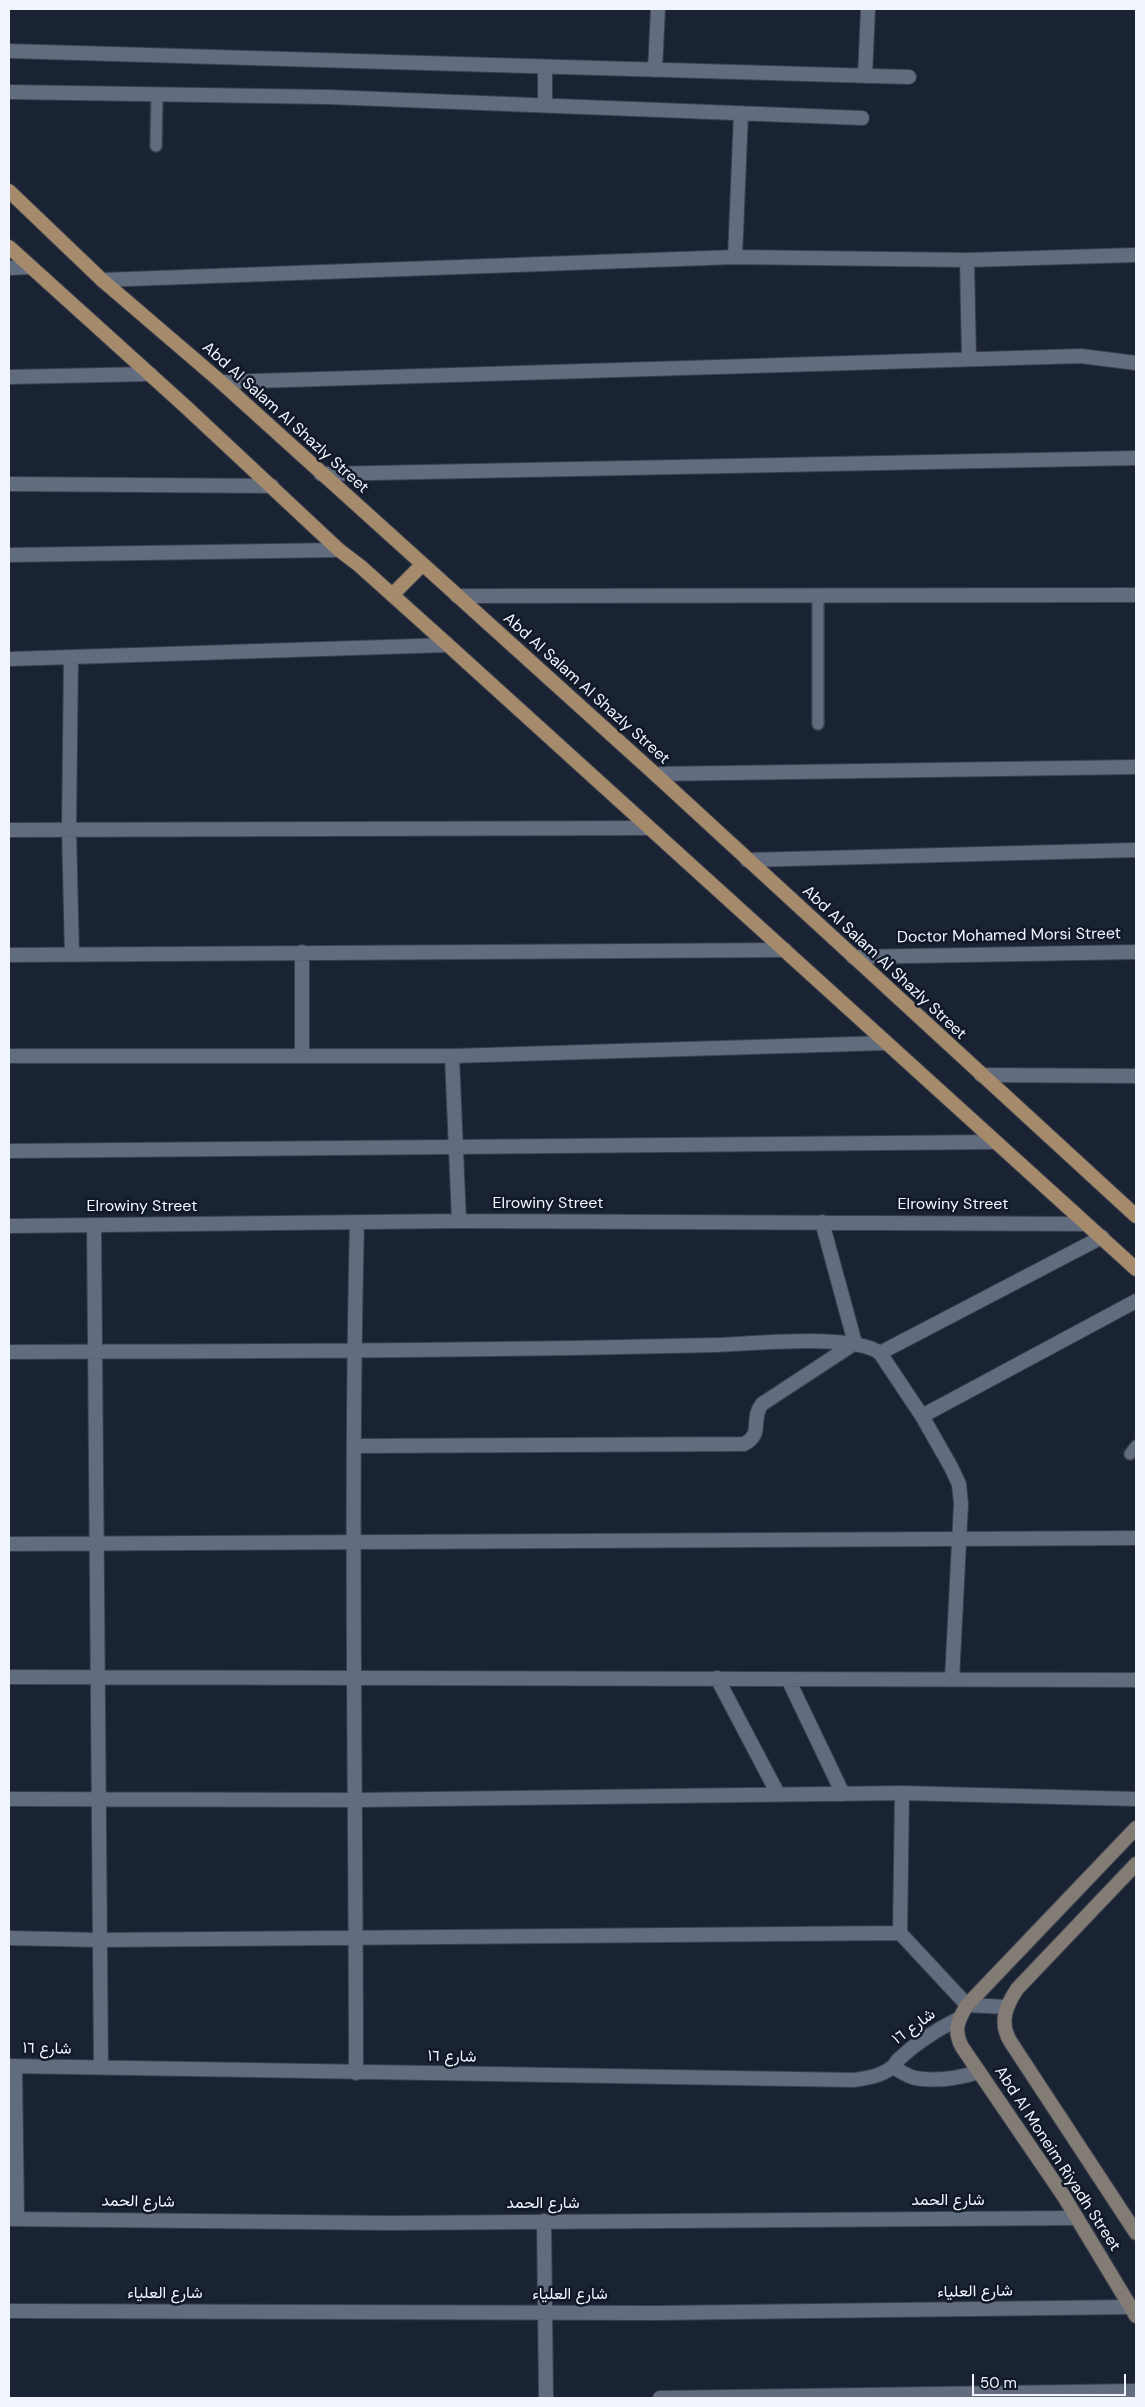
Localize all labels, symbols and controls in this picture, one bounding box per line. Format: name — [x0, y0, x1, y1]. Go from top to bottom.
street label: Abd Al Salam Al Shazly Street — [198, 338, 372, 498]
street label: Abd Al Salam Al Shazly Street — [499, 609, 673, 769]
street label: Abd Al Salam Al Shazly Street — [798, 882, 970, 1044]
street label: Doctor Mohamed Morsi Street — [897, 924, 1121, 948]
street label: Elrowiny Street — [493, 1194, 603, 1214]
street label: Elrowiny Street — [898, 1195, 1008, 1215]
street label: Elrowiny Street — [87, 1197, 197, 1217]
street label: شارع ١٦ — [889, 2005, 939, 2049]
street label: شارع ١٦ — [22, 2039, 72, 2059]
street label: شارع ١٦ — [427, 2047, 477, 2067]
street label: Abd Al Moneim Riyadh Street — [990, 2063, 1124, 2255]
street label: شارع الحمد — [911, 2191, 985, 2211]
street label: شارع الحمد — [101, 2192, 175, 2212]
street label: شارع الحمد — [506, 2194, 580, 2214]
street label: شارع العلياء — [937, 2282, 1013, 2302]
street label: شارع العلياء — [127, 2284, 203, 2304]
street label: شارع العلياء — [532, 2285, 608, 2305]
scale bar — [975, 2364, 1129, 2396]
text: 50 m — [980, 2373, 1017, 2393]

